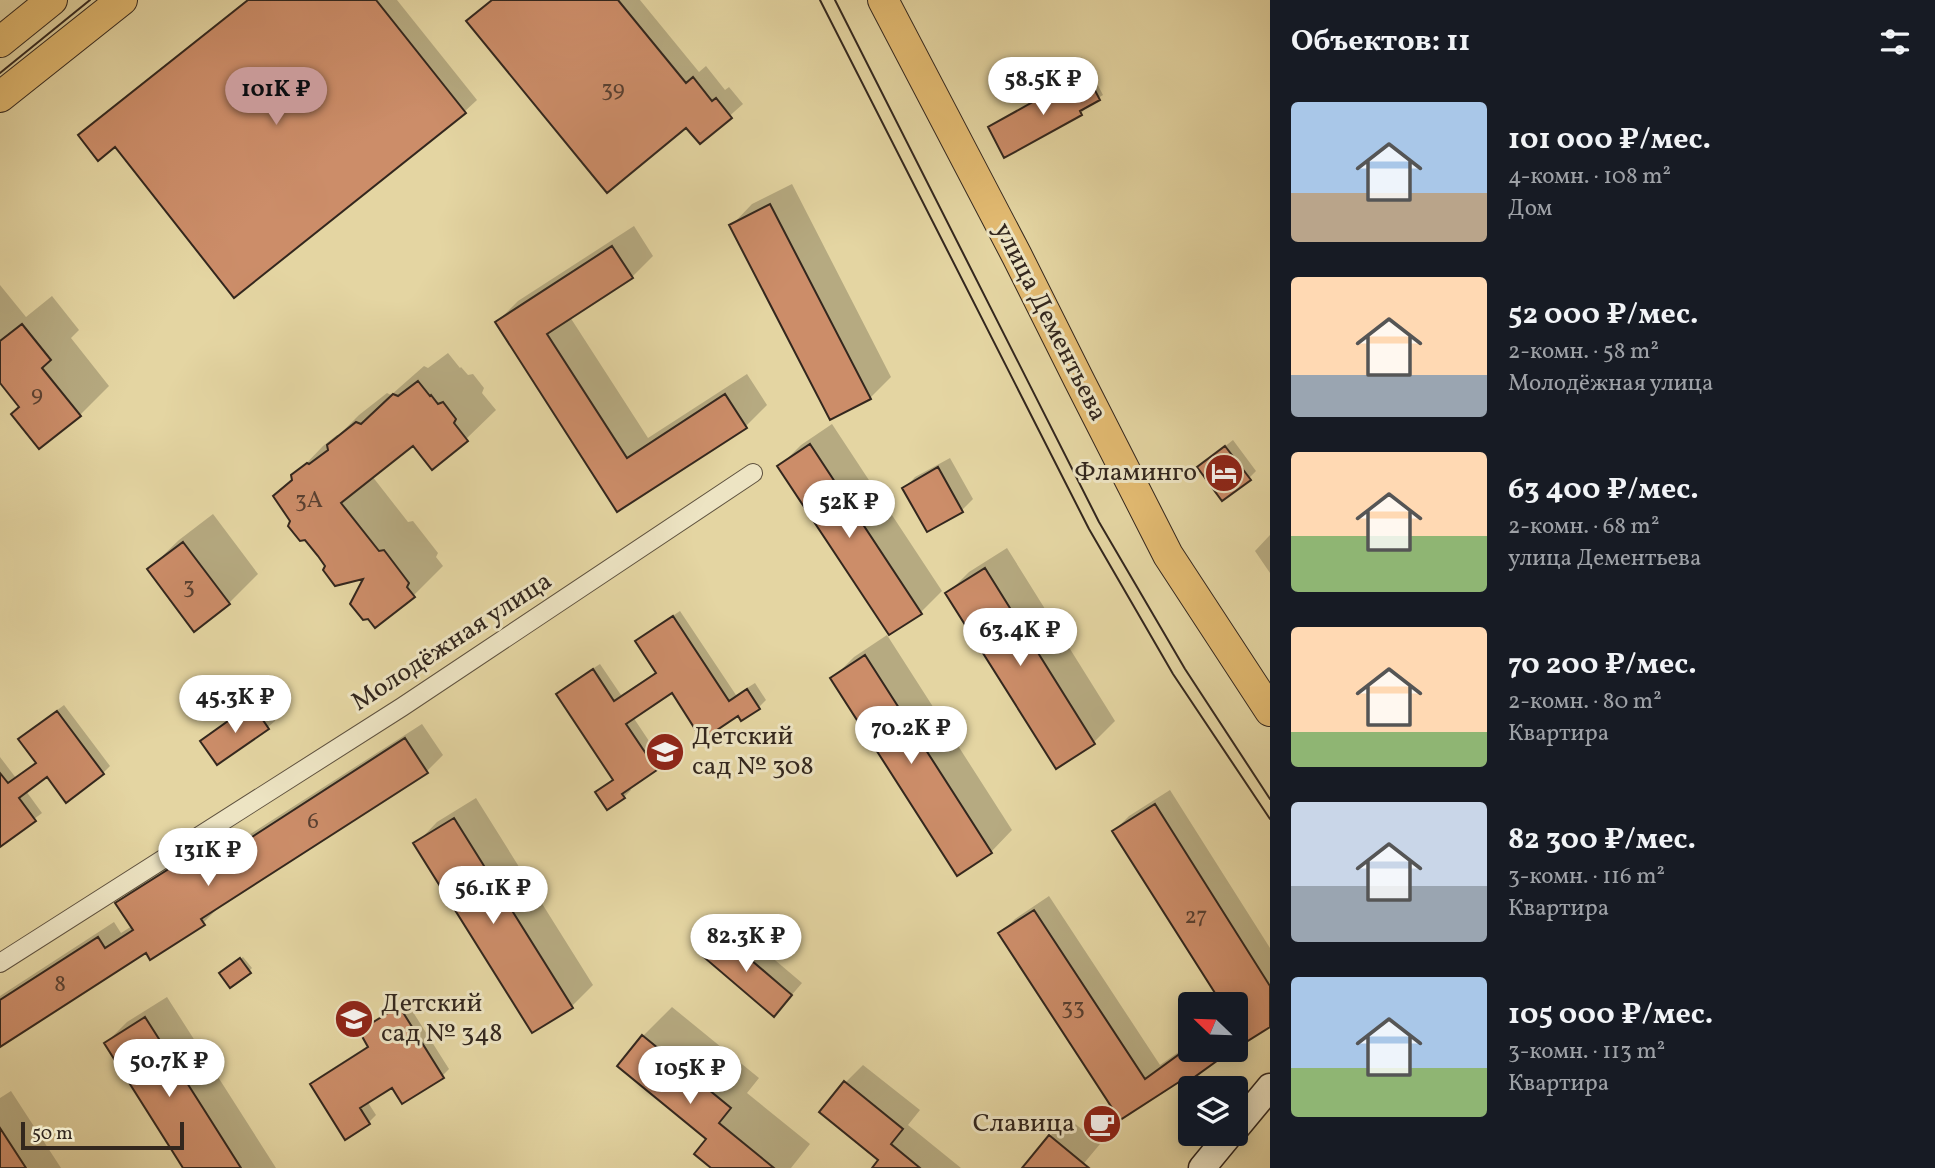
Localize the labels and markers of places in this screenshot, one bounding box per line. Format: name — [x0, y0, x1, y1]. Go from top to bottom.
pin: 58.5K ₽ — [978, 58, 1108, 117]
pin: 101K ₽ — [219, 68, 333, 127]
hotel icon: Фламинго — [1203, 452, 1245, 494]
place label: Фламинго — [1075, 455, 1197, 491]
pin: 52K ₽ — [800, 480, 898, 540]
pin: 63.4K ₽ — [955, 608, 1085, 668]
pin: 45.3K ₽ — [170, 676, 300, 735]
pin: 70.2K ₽ — [846, 706, 976, 766]
place label: Детский сад № 308 — [692, 719, 814, 785]
school or university icon: Детский сад № 308 — [644, 731, 686, 773]
pin: 131K ₽ — [151, 828, 265, 888]
pin: 56.1K ₽ — [428, 866, 558, 926]
pin: 82.3K ₽ — [681, 914, 811, 974]
place label: Детский сад № 348 — [381, 986, 503, 1052]
school or university icon: Детский сад № 348 — [333, 998, 375, 1040]
pin: 50.7K ₽ — [104, 1040, 234, 1099]
pin: 105K ₽ — [633, 1046, 747, 1106]
cafe icon: Славица — [1081, 1103, 1123, 1145]
place label: Славица — [973, 1106, 1075, 1142]

